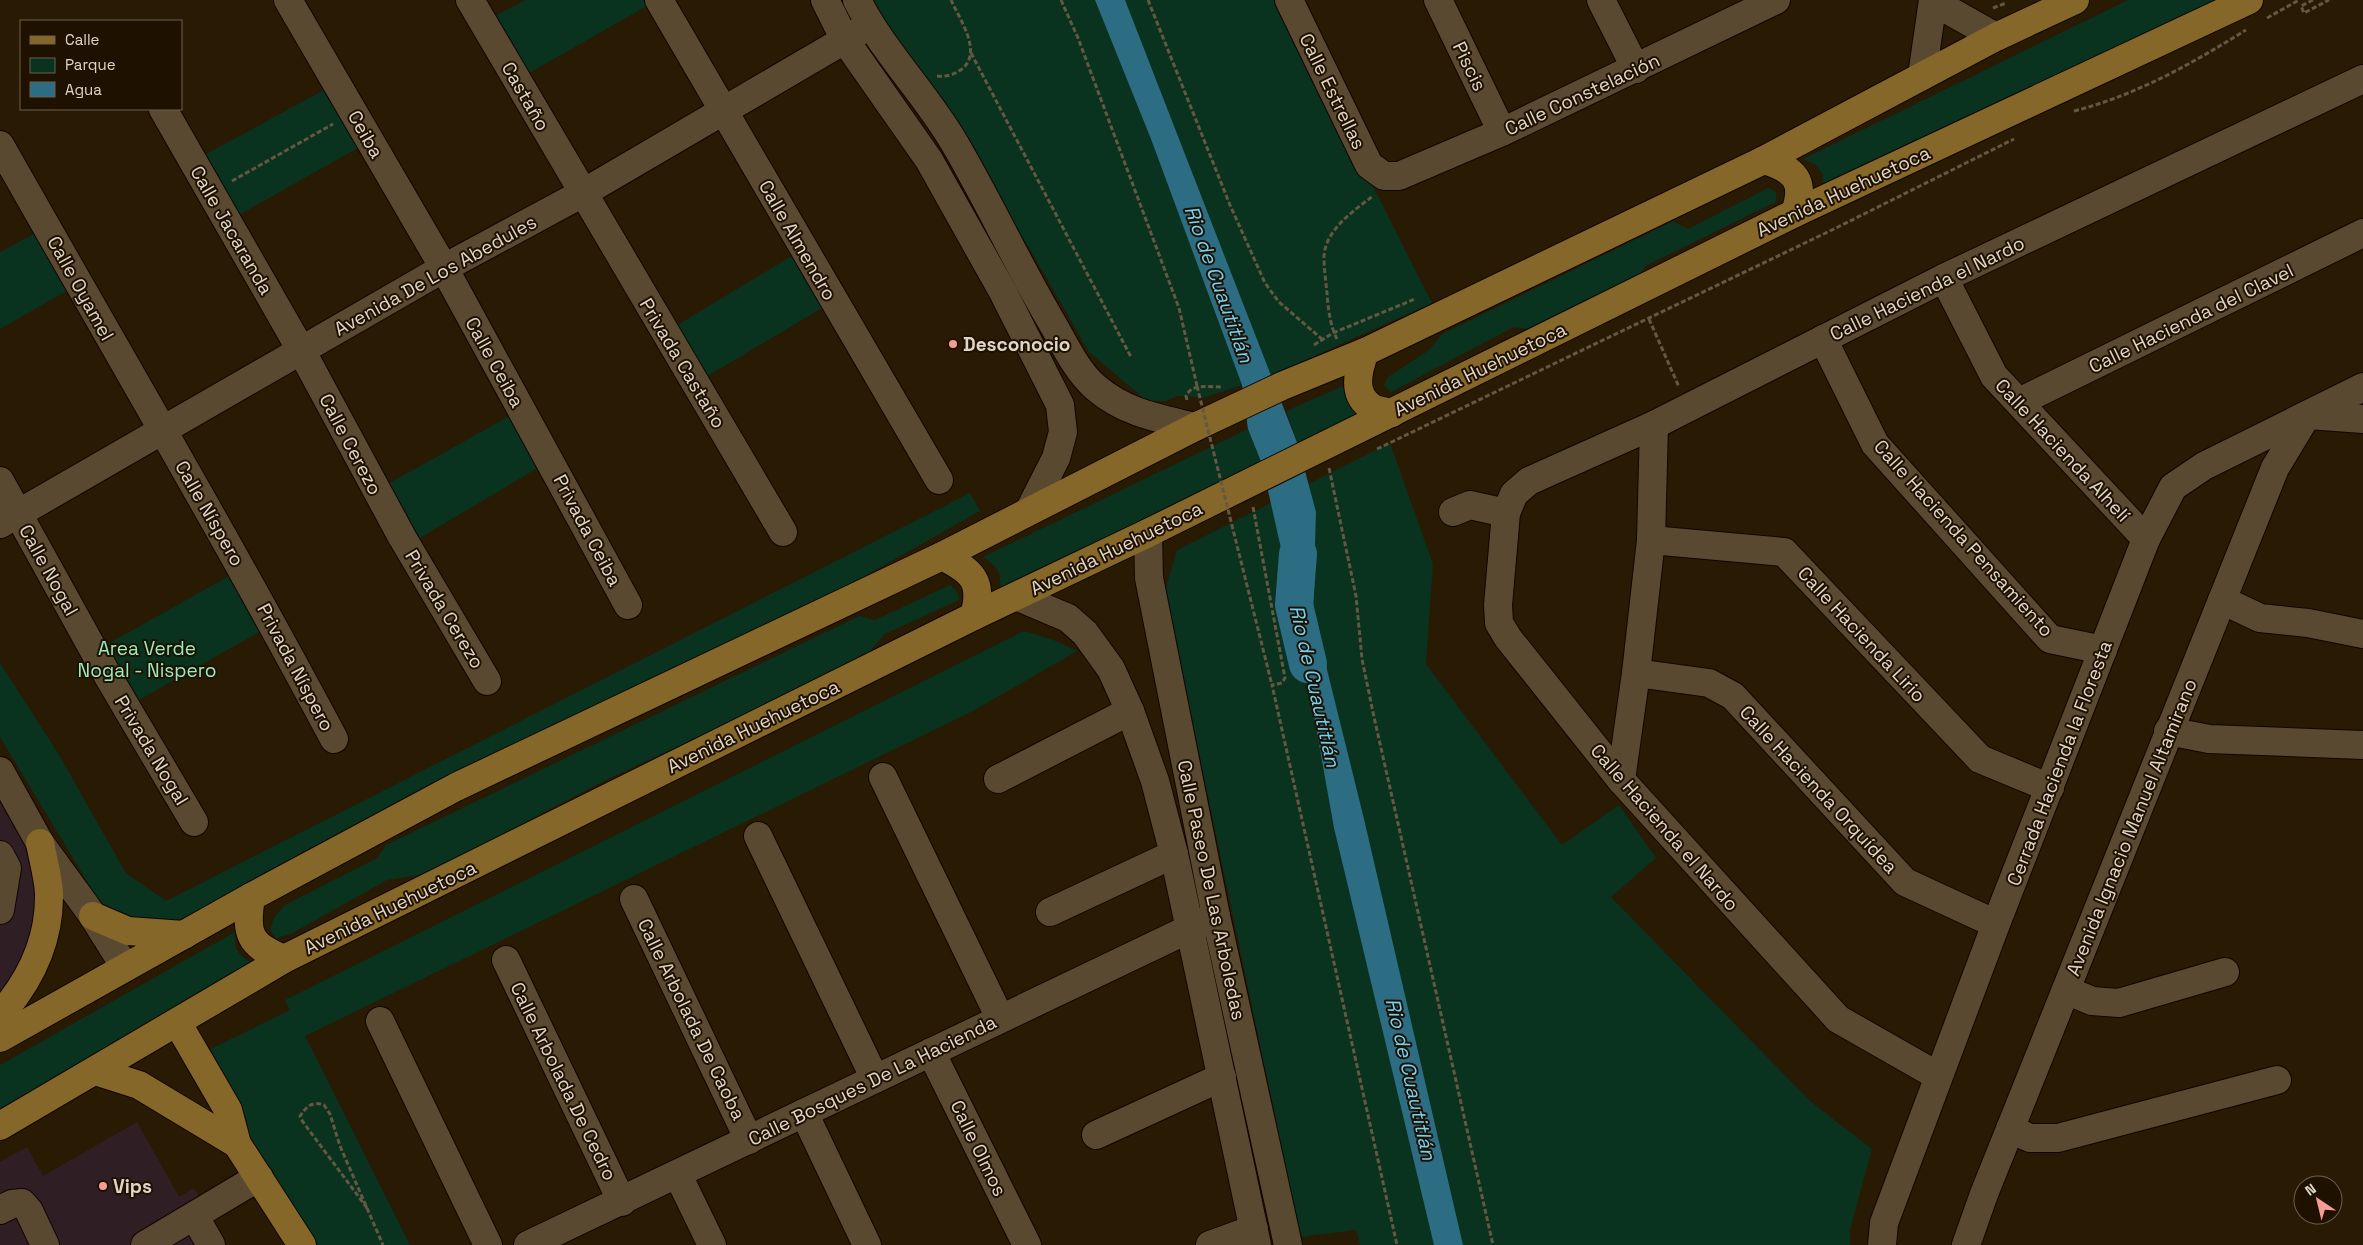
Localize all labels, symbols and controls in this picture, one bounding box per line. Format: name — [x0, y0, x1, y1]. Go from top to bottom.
legend — [20, 20, 182, 110]
street label: Calle Estrellas — [1294, 29, 1371, 153]
text: Calle — [65, 30, 100, 49]
street label: Piscis — [1447, 37, 1492, 95]
street label: Calle Constelación — [1501, 48, 1664, 141]
text: Parque — [65, 55, 116, 74]
street label: Castaño — [496, 57, 555, 135]
text: Agua — [65, 80, 102, 99]
street label: Ceiba — [342, 106, 389, 163]
street label: Avenida Huehuetoca — [1752, 140, 1934, 243]
street label: Calle Jacaranda — [185, 161, 279, 299]
street label: Calle Almendro — [753, 176, 842, 305]
water label: Rio de Cuautitlán — [1178, 202, 1260, 367]
street label: Avenida De Los Abedules — [330, 209, 541, 342]
street label: Calle Hacienda el Nardo — [1826, 230, 2029, 347]
street label: Calle Oyamel — [41, 231, 120, 345]
street label: Calle Hacienda del Clavel — [2085, 258, 2298, 379]
street label: Privada Castaño — [634, 293, 731, 433]
street label: Calle Ceiba — [459, 313, 530, 412]
street label: Avenida Huehuetoca — [1390, 317, 1571, 422]
place label: Desconocio — [963, 332, 1070, 357]
marker: Desconocio — [947, 338, 959, 350]
street label: Calle Hacienda Alhelí — [1990, 373, 2136, 528]
street label: Calle Cerezo — [313, 389, 388, 499]
street label: Calle Hacienda Pensamiento — [1868, 434, 2059, 642]
street label: Calle Níspero — [169, 456, 250, 571]
street label: Privada Ceiba — [548, 470, 628, 591]
street label: Avenida Huehuetoca — [1026, 496, 1207, 601]
street label: Calle Nogal — [13, 520, 84, 620]
street label: Privada Cerezo — [399, 545, 490, 673]
street label: Calle Hacienda Lirio — [1792, 561, 1931, 708]
street label: Privada Níspero — [251, 599, 340, 735]
water label: Rio de Cuautitlán — [1284, 602, 1346, 770]
park label: Area Verde Nogal - Nispero — [78, 636, 216, 683]
street label: Cerrada Hacienda la Floresta — [2001, 637, 2118, 889]
street label: Avenida Huehuetoca — [663, 674, 844, 779]
street label: Avenida Ignacio Manuel Altamirano — [2060, 675, 2203, 979]
street label: Privada Nogal — [109, 691, 194, 810]
street label: Calle Hacienda Orquídea — [1734, 700, 1903, 879]
street label: Calle Hacienda el Nardo — [1585, 738, 1744, 916]
street label: Calle Paseo De Las Arboledas — [1172, 758, 1251, 1022]
street label: Avenida Huehuetoca — [300, 855, 481, 960]
street label: Calle Arbolada De Caoba — [632, 914, 751, 1124]
street label: Calle Arbolada De Cedro — [505, 978, 623, 1185]
water label: Rio de Cuautitlán — [1380, 995, 1442, 1163]
street label: Calle Bosques De La Hacienda — [744, 1009, 1000, 1152]
street label: Calle Olmos — [945, 1096, 1013, 1200]
place label: Vips — [113, 1174, 152, 1199]
north arrow — [2293, 1175, 2343, 1225]
text: N — [2302, 1179, 2320, 1199]
marker: Vips — [97, 1180, 109, 1192]

